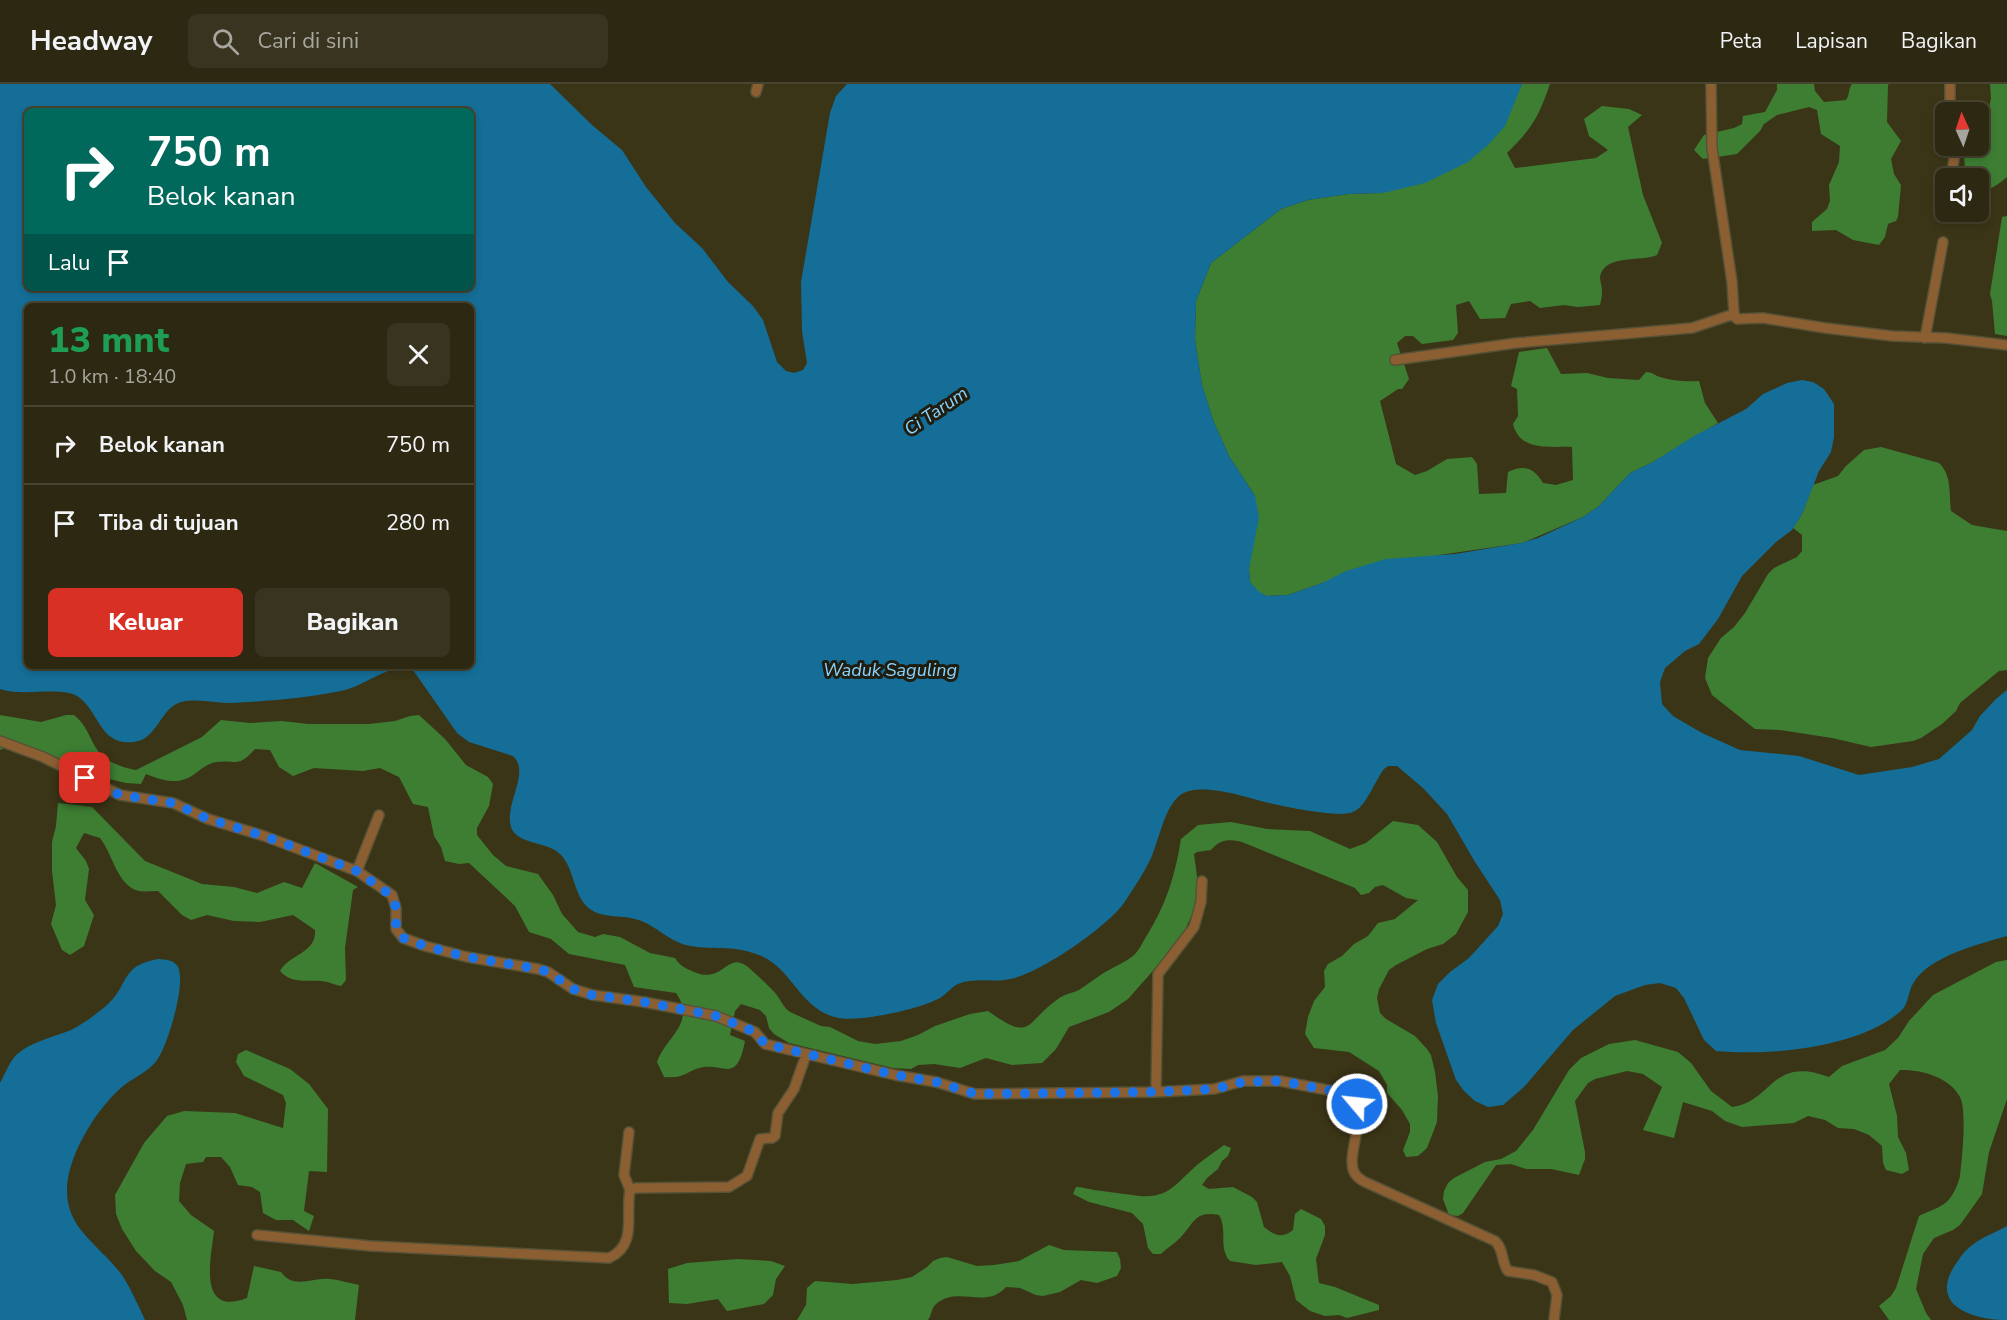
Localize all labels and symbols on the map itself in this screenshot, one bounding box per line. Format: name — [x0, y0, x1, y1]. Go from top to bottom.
north arrow — [1935, 102, 1989, 156]
water label: Ci Tarum — [899, 381, 973, 441]
water label: Waduk Saguling — [823, 658, 957, 682]
pin — [59, 752, 110, 803]
position arrow — [1325, 1072, 1389, 1136]

